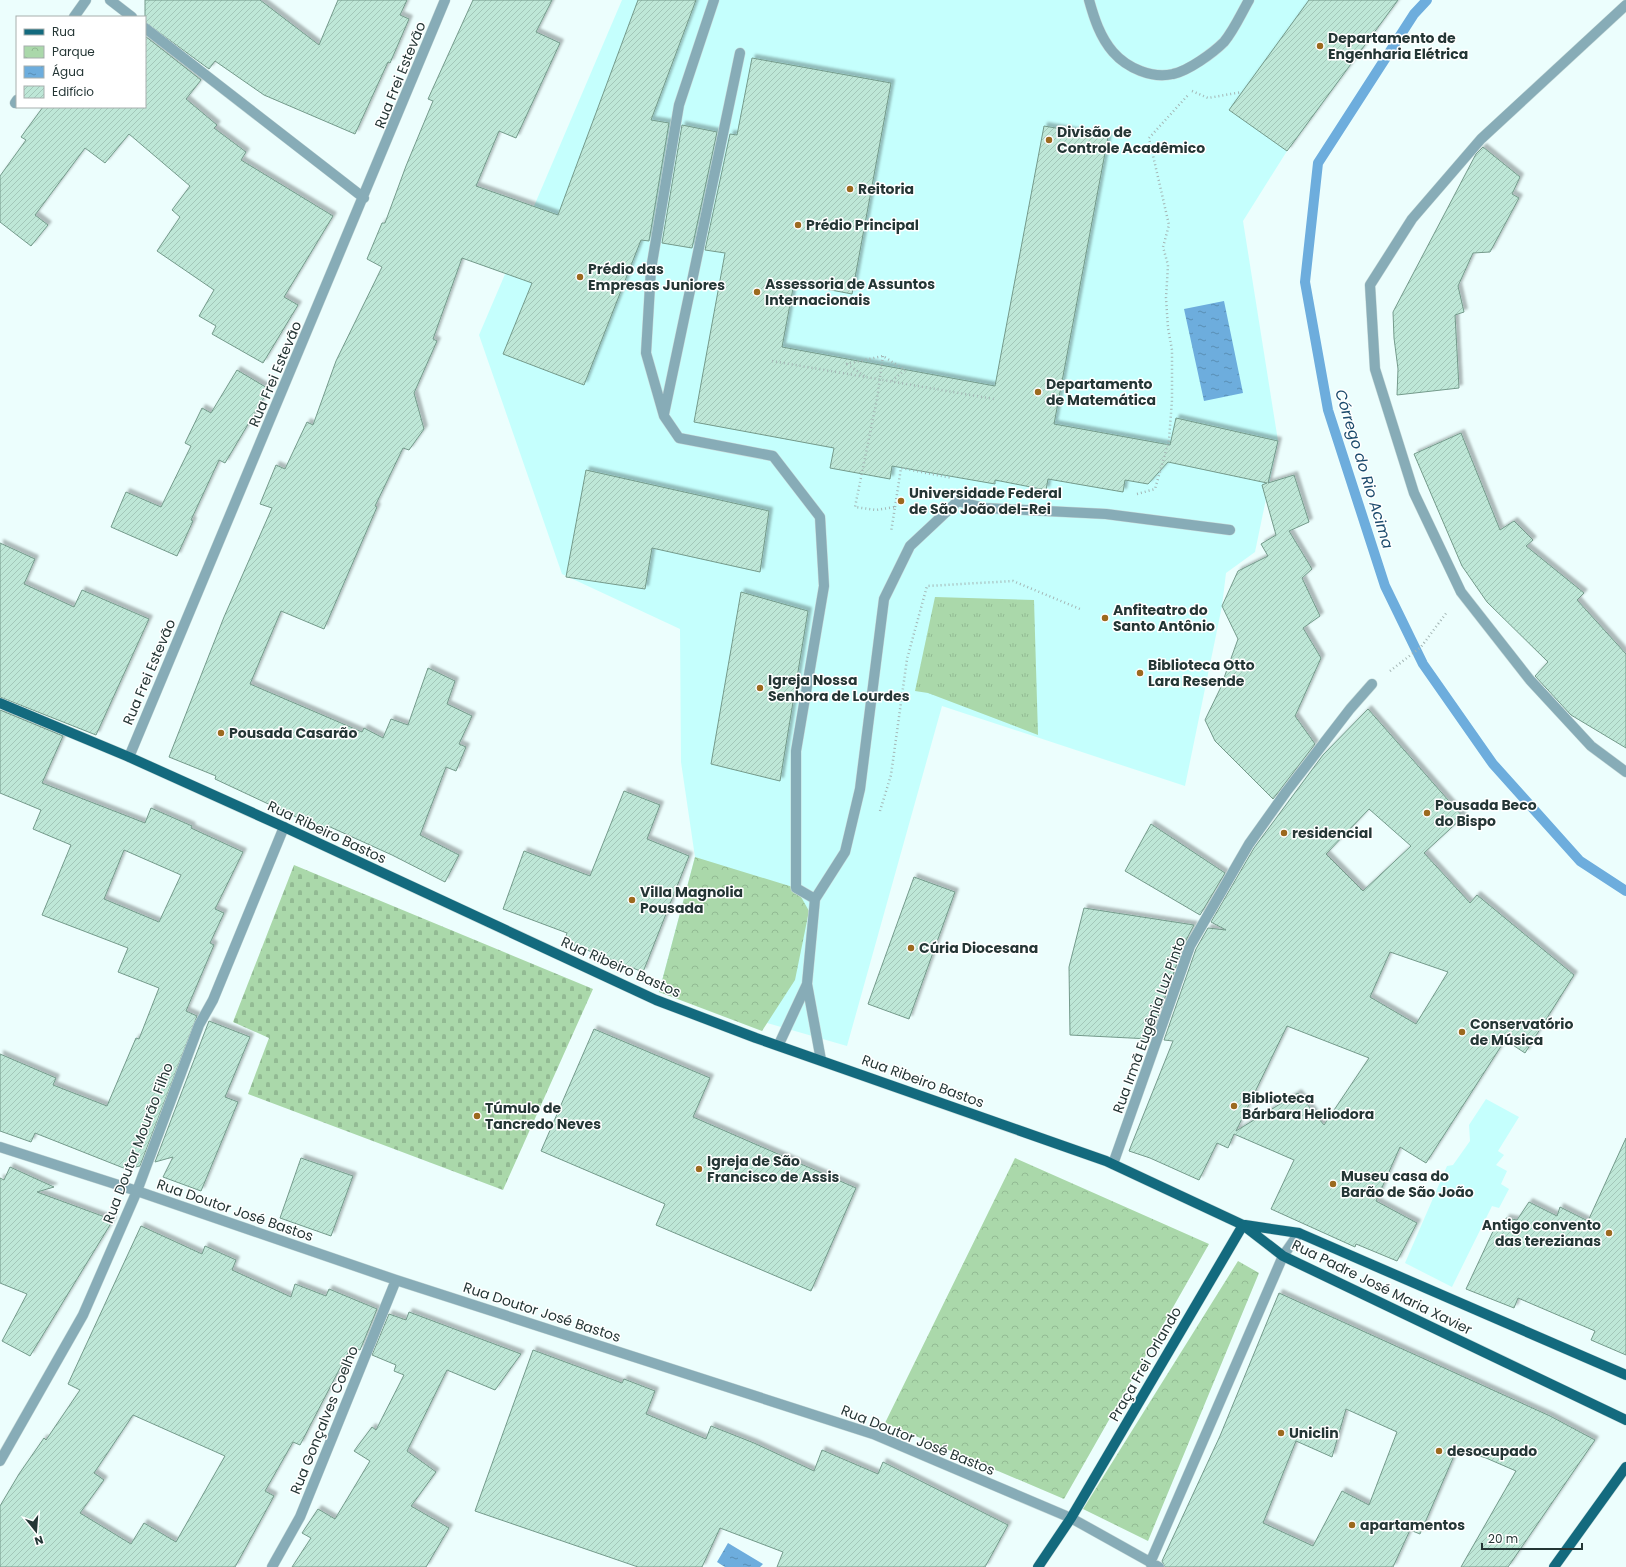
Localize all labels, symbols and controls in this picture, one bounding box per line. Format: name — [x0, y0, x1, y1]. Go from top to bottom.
legend — [16, 16, 146, 108]
street label: Rua Frei Estevão — [369, 19, 431, 131]
text: Rua — [52, 23, 75, 40]
place label: Departamento de Engenharia Elétrica — [1328, 28, 1468, 64]
marker: Departamento de Engenharia Elétrica — [1315, 41, 1325, 51]
text: Parque — [52, 43, 95, 60]
text: Água — [52, 63, 84, 80]
text: Edifício — [52, 83, 94, 100]
place label: Divisão de Controle Acadêmico — [1057, 122, 1205, 158]
marker: Divisão de Controle Acadêmico — [1044, 135, 1054, 145]
place label: Reitoria — [858, 179, 914, 199]
marker: Reitoria — [845, 184, 855, 194]
place label: Prédio Principal — [806, 215, 919, 235]
marker: Prédio Principal — [793, 220, 803, 230]
place label: Prédio das Empresas Juniores — [588, 259, 725, 295]
marker: Prédio das Empresas Juniores — [575, 272, 585, 282]
place label: Assessoria de Assuntos Internacionais — [765, 274, 935, 310]
marker: Assessoria de Assuntos Internacionais — [752, 287, 762, 297]
street label: Rua Frei Estevão — [244, 318, 306, 430]
place label: Departamento de Matemática — [1046, 374, 1156, 410]
marker: Departamento de Matemática — [1033, 387, 1043, 397]
water label: Córrego do Rio Acima — [1330, 387, 1399, 551]
place label: Universidade Federal de São João del-Rei — [909, 483, 1062, 519]
marker: Universidade Federal de São João del-Rei — [896, 496, 906, 506]
place label: Anfiteatro do Santo Antônio — [1113, 600, 1215, 636]
marker: Anfiteatro do Santo Antônio — [1100, 613, 1110, 623]
street label: Rua Frei Estevão — [118, 616, 180, 728]
place label: Biblioteca Otto Lara Resende — [1148, 655, 1255, 691]
marker: Biblioteca Otto Lara Resende — [1135, 668, 1145, 678]
place label: Igreja Nossa Senhora de Lourdes — [768, 670, 910, 706]
marker: Igreja Nossa Senhora de Lourdes — [755, 683, 765, 693]
place label: Pousada Casarão — [229, 723, 357, 743]
marker: Pousada Casarão — [216, 728, 226, 738]
place label: Pousada Beco do Bispo — [1435, 795, 1537, 831]
street label: Rua Ribeiro Bastos — [264, 796, 390, 868]
marker: Pousada Beco do Bispo — [1422, 808, 1432, 818]
place label: residencial — [1292, 823, 1372, 843]
marker: residencial — [1279, 828, 1289, 838]
place label: Villa Magnolia Pousada — [640, 882, 743, 918]
marker: Villa Magnolia Pousada — [627, 895, 637, 905]
street label: Rua Ribeiro Bastos — [558, 932, 684, 1002]
street label: Rua Irmã Eugênia Luz Pinto — [1108, 934, 1190, 1116]
place label: Cúria Diocesana — [919, 938, 1038, 958]
marker: Cúria Diocesana — [906, 943, 916, 953]
place label: Conservatório de Música — [1470, 1014, 1573, 1050]
marker: Conservatório de Música — [1457, 1027, 1467, 1037]
street label: Rua Ribeiro Bastos — [859, 1050, 987, 1112]
street label: Rua Doutor Mourão Filho — [98, 1060, 178, 1226]
place label: Biblioteca Bárbara Heliodora — [1242, 1088, 1374, 1124]
place label: Túmulo de Tancredo Neves — [485, 1098, 601, 1134]
marker: Biblioteca Bárbara Heliodora — [1229, 1101, 1239, 1111]
marker: Túmulo de Tancredo Neves — [472, 1111, 482, 1121]
place label: Igreja de São Francisco de Assis — [707, 1151, 840, 1187]
marker: Igreja de São Francisco de Assis — [694, 1164, 704, 1174]
place label: Museu casa do Barão de São João — [1341, 1166, 1474, 1202]
street label: Rua Doutor José Bastos — [154, 1174, 316, 1246]
marker: Museu casa do Barão de São João — [1328, 1179, 1338, 1189]
place label: Antigo convento das terezianas — [1482, 1215, 1601, 1251]
marker: Antigo convento das terezianas — [1604, 1228, 1614, 1238]
street label: Rua Padre José Maria Xavier — [1289, 1235, 1475, 1339]
street label: Rua Doutor José Bastos — [461, 1277, 623, 1347]
street label: Praça Frei Orlando — [1104, 1303, 1186, 1425]
street label: Rua Gonçalves Coelho — [285, 1343, 363, 1497]
street label: Rua Doutor José Bastos — [838, 1400, 998, 1480]
place label: Uniclin — [1289, 1423, 1339, 1443]
marker: Uniclin — [1276, 1428, 1286, 1438]
place label: desocupado — [1447, 1441, 1537, 1461]
marker: desocupado — [1434, 1446, 1444, 1456]
north arrow — [16, 1511, 56, 1551]
place label: apartamentos — [1360, 1515, 1465, 1535]
marker: apartamentos — [1347, 1520, 1357, 1530]
scale bar — [1482, 1525, 1582, 1551]
text: 20 m — [1488, 1530, 1518, 1547]
text: N — [33, 1532, 45, 1549]

